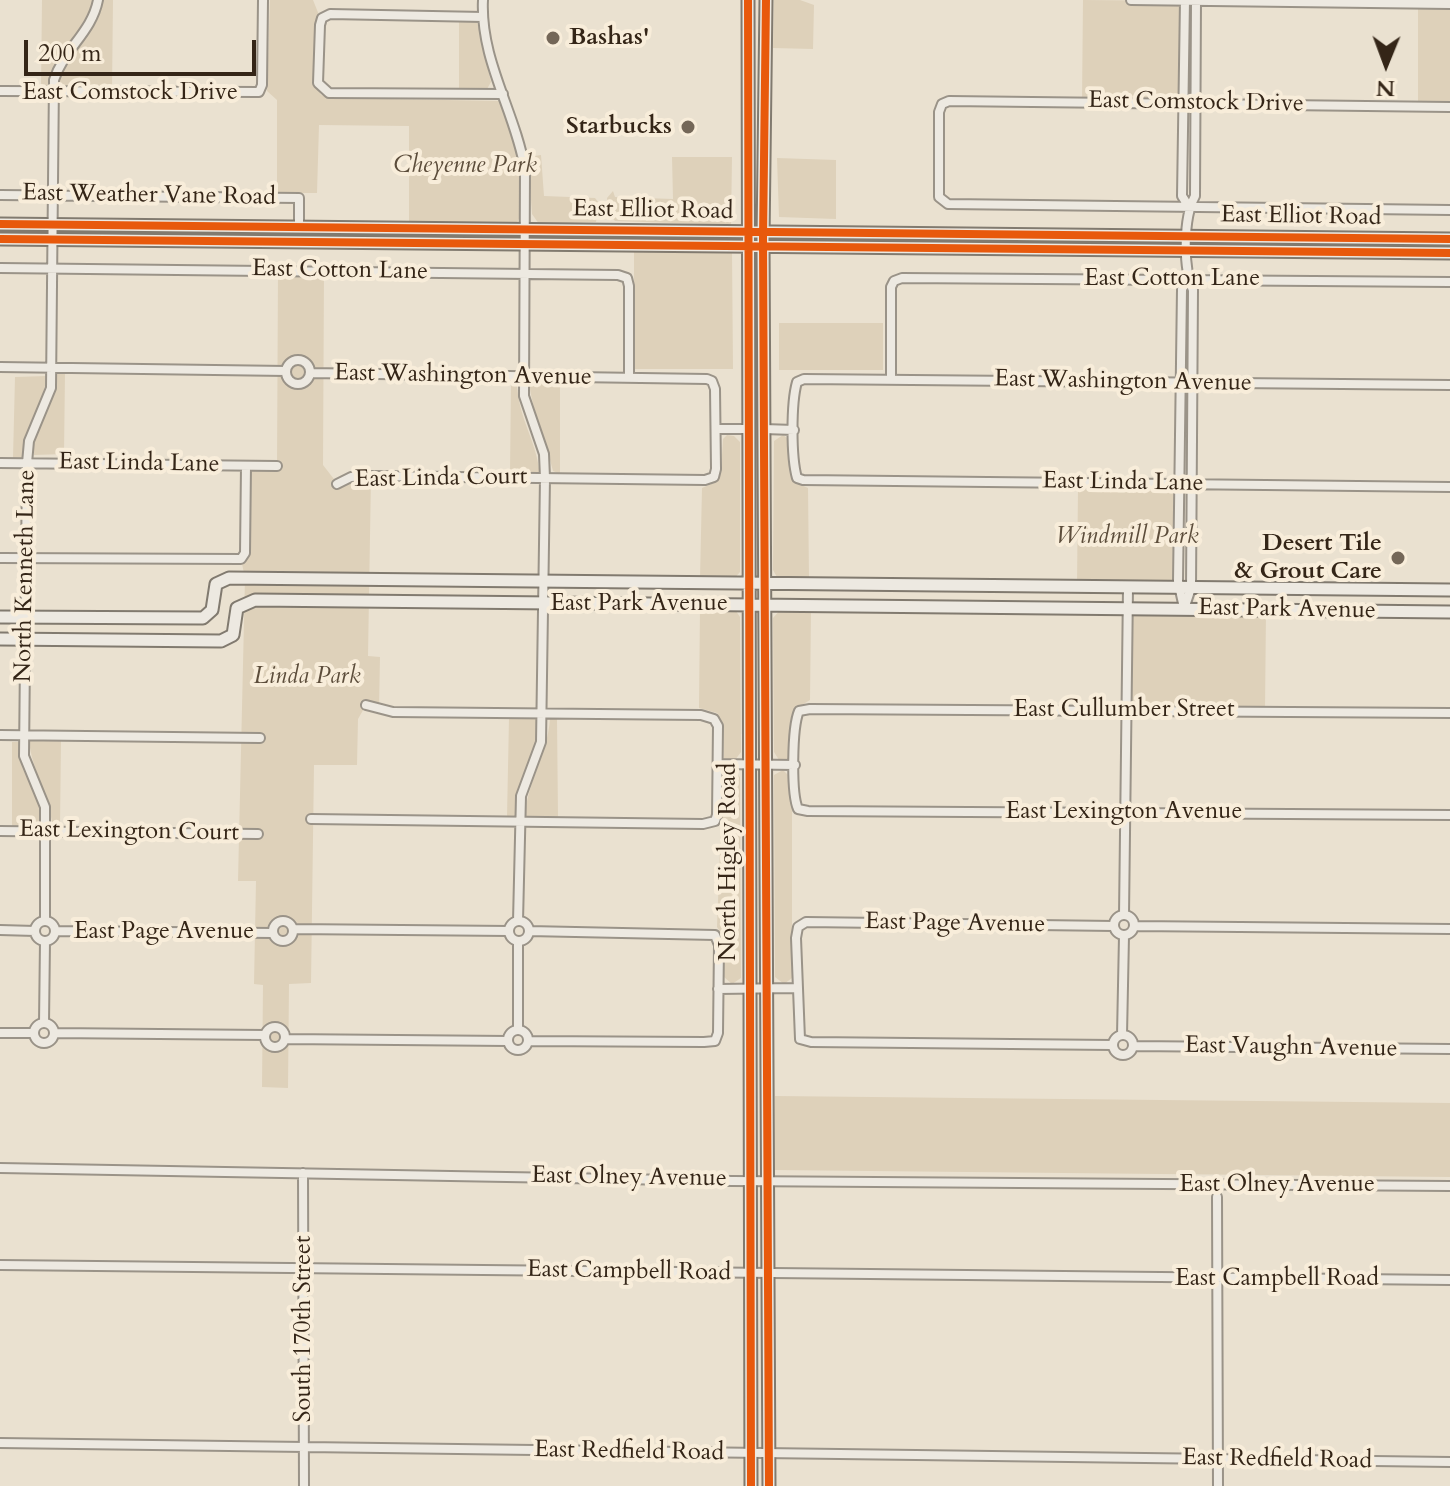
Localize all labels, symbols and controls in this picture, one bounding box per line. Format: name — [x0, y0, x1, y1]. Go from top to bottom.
scale bar — [28, 24, 260, 74]
place label: Bashas' — [569, 24, 649, 52]
north arrow — [1346, 24, 1426, 104]
marker: Bashas' — [544, 29, 562, 47]
text: 200 m — [38, 37, 102, 70]
text: N — [1376, 73, 1395, 103]
street label: East Comstock Drive — [22, 79, 238, 107]
street label: East Comstock Drive — [1088, 87, 1304, 119]
place label: Starbucks — [566, 113, 672, 141]
marker: Starbucks — [679, 118, 697, 136]
park label: Cheyenne Park — [393, 152, 537, 180]
street label: East Weather Vane Road — [22, 179, 276, 213]
street label: East Elliot Road — [572, 195, 734, 227]
street label: East Elliot Road — [1220, 201, 1382, 233]
street label: East Cotton Lane — [252, 255, 428, 287]
street label: East Cotton Lane — [1084, 265, 1260, 293]
street label: East Washington Avenue — [334, 359, 592, 393]
street label: East Washington Avenue — [994, 365, 1252, 399]
street label: East Linda Lane — [58, 448, 220, 480]
street label: East Linda Court — [354, 463, 528, 495]
street label: East Linda Lane — [1042, 467, 1204, 499]
street label: North Kenneth Lane — [10, 469, 42, 683]
park label: Windmill Park — [1055, 523, 1199, 551]
place label: Desert Tile & Grout Care — [1234, 530, 1382, 586]
marker: Desert Tile & Grout Care — [1389, 549, 1407, 567]
street label: East Park Avenue — [550, 590, 728, 618]
street label: East Park Avenue — [1198, 594, 1376, 626]
park label: Linda Park — [253, 663, 361, 691]
street label: East Cullumber Street — [1013, 696, 1235, 724]
street label: North Higley Road — [715, 763, 743, 961]
street label: East Lexington Avenue — [1006, 798, 1242, 826]
street label: East Lexington Court — [19, 816, 239, 848]
street label: East Page Avenue — [865, 908, 1045, 940]
street label: East Page Avenue — [74, 918, 254, 946]
street label: East Vaughn Avenue — [1184, 1032, 1398, 1064]
street label: East Olney Avenue — [531, 1162, 727, 1194]
street label: East Olney Avenue — [1179, 1171, 1375, 1199]
street label: South 170th Street — [290, 1235, 318, 1423]
street label: East Campbell Road — [527, 1256, 731, 1288]
street label: East Campbell Road — [1175, 1265, 1379, 1293]
street label: East Redfield Road — [534, 1436, 724, 1468]
street label: East Redfield Road — [1182, 1444, 1372, 1476]

